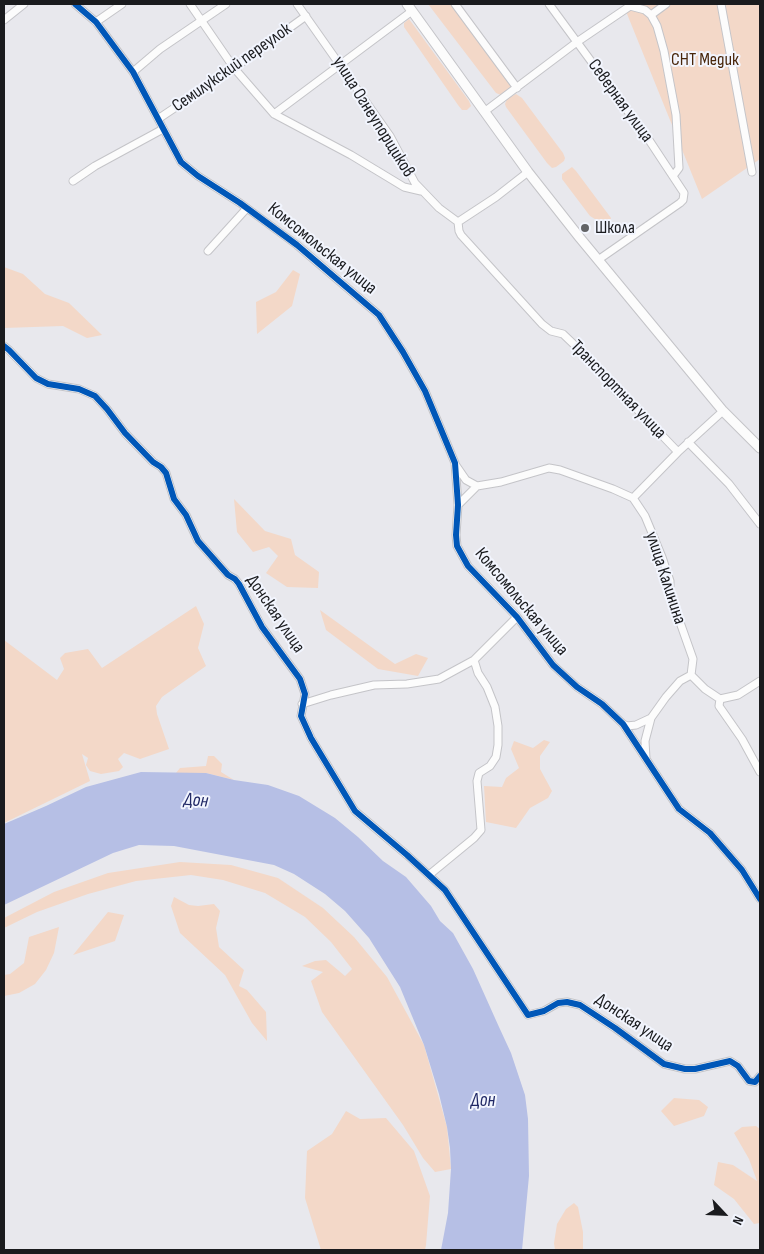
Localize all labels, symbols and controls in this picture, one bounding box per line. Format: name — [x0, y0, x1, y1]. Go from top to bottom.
street label: Семилукский переулок — [168, 19, 296, 117]
park label: СНТ Медик — [671, 49, 739, 71]
street label: улица Огнеупорщиков — [327, 53, 419, 181]
street label: Северная улица — [583, 55, 657, 147]
street label: Комсомольская улица — [263, 198, 381, 300]
place label: Школа — [595, 217, 635, 239]
marker: Школа — [579, 222, 591, 234]
street label: Транспортная улица — [566, 336, 670, 444]
street label: улица Калинина — [640, 529, 690, 627]
street label: Комсомольская улица — [470, 544, 572, 660]
street label: Донская улица — [241, 571, 309, 657]
water label: Дон — [183, 789, 209, 813]
street label: Донская улица — [591, 989, 677, 1057]
water label: Дон — [471, 1090, 495, 1112]
north arrow — [699, 1189, 749, 1239]
text: N — [729, 1214, 747, 1228]

